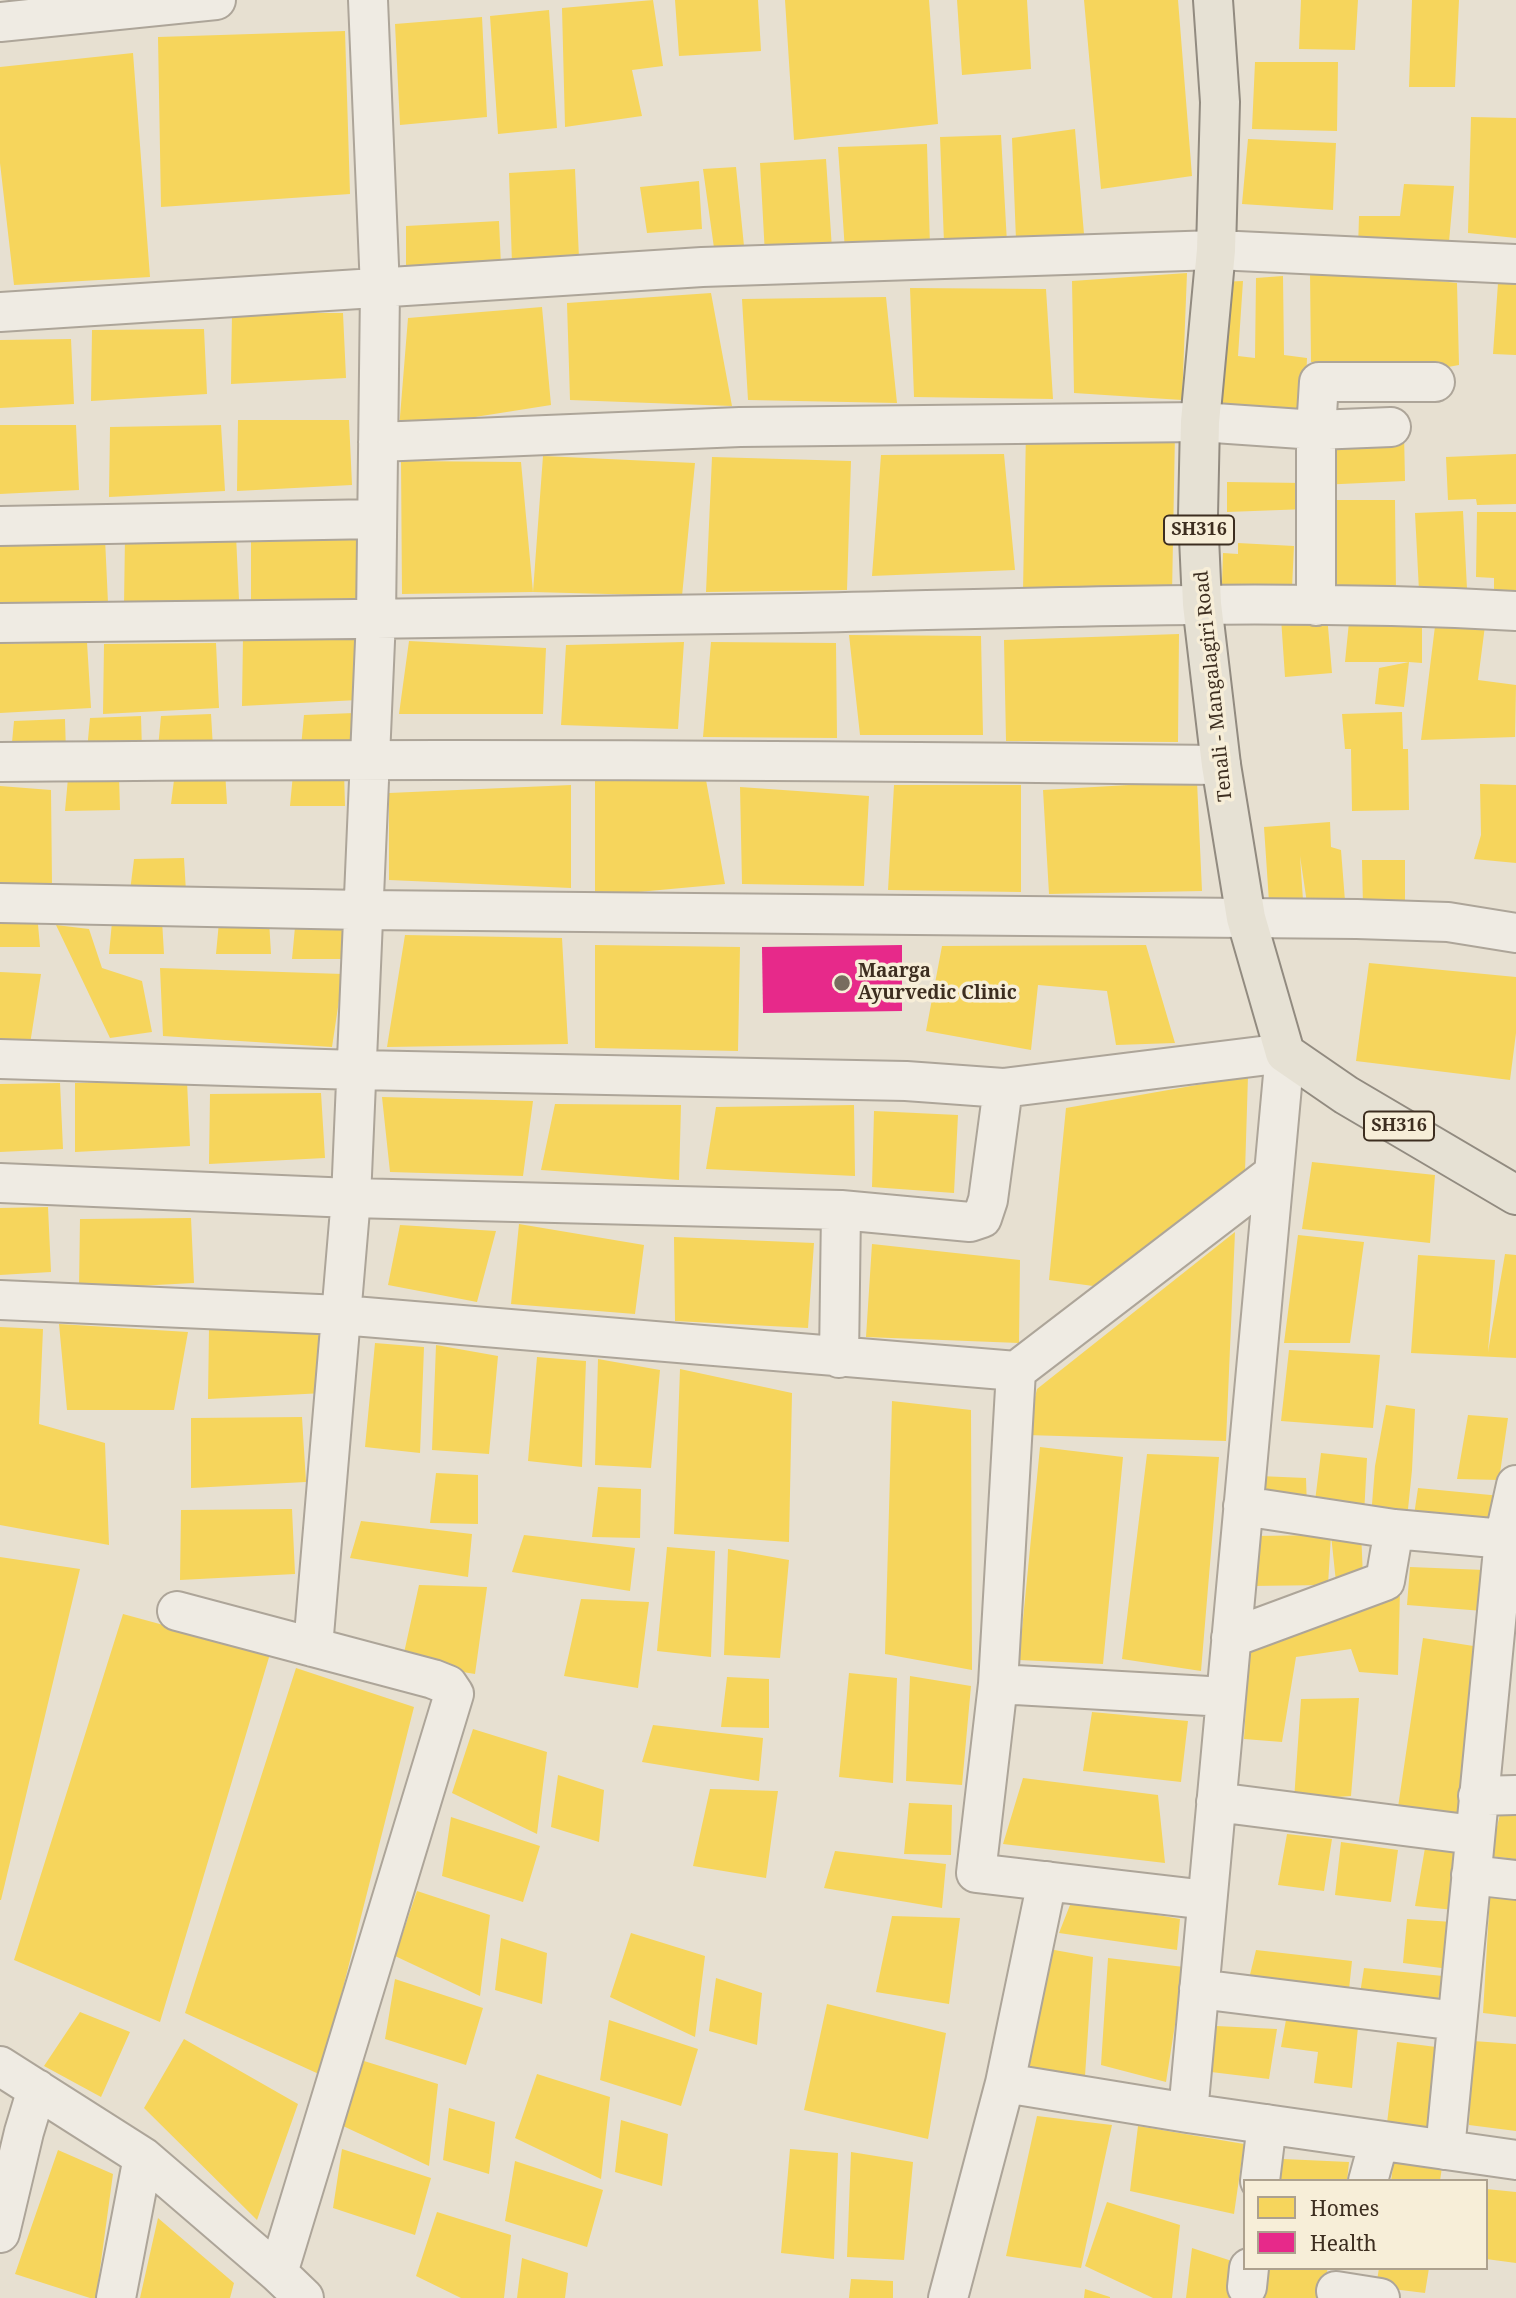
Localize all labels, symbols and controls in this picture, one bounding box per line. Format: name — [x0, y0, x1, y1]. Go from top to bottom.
road number: SH316 — [1164, 516, 1234, 544]
street label: Tenali - Mangalagiri Road — [1191, 569, 1237, 803]
place label: Maarga Ayurvedic Clinic — [858, 961, 1017, 1005]
marker: Maarga Ayurvedic Clinic — [832, 973, 852, 993]
road number: SH316 — [1364, 1112, 1434, 1140]
legend — [1243, 2179, 1488, 2270]
text: Homes — [1310, 2194, 1379, 2222]
text: Health — [1310, 2229, 1377, 2257]

